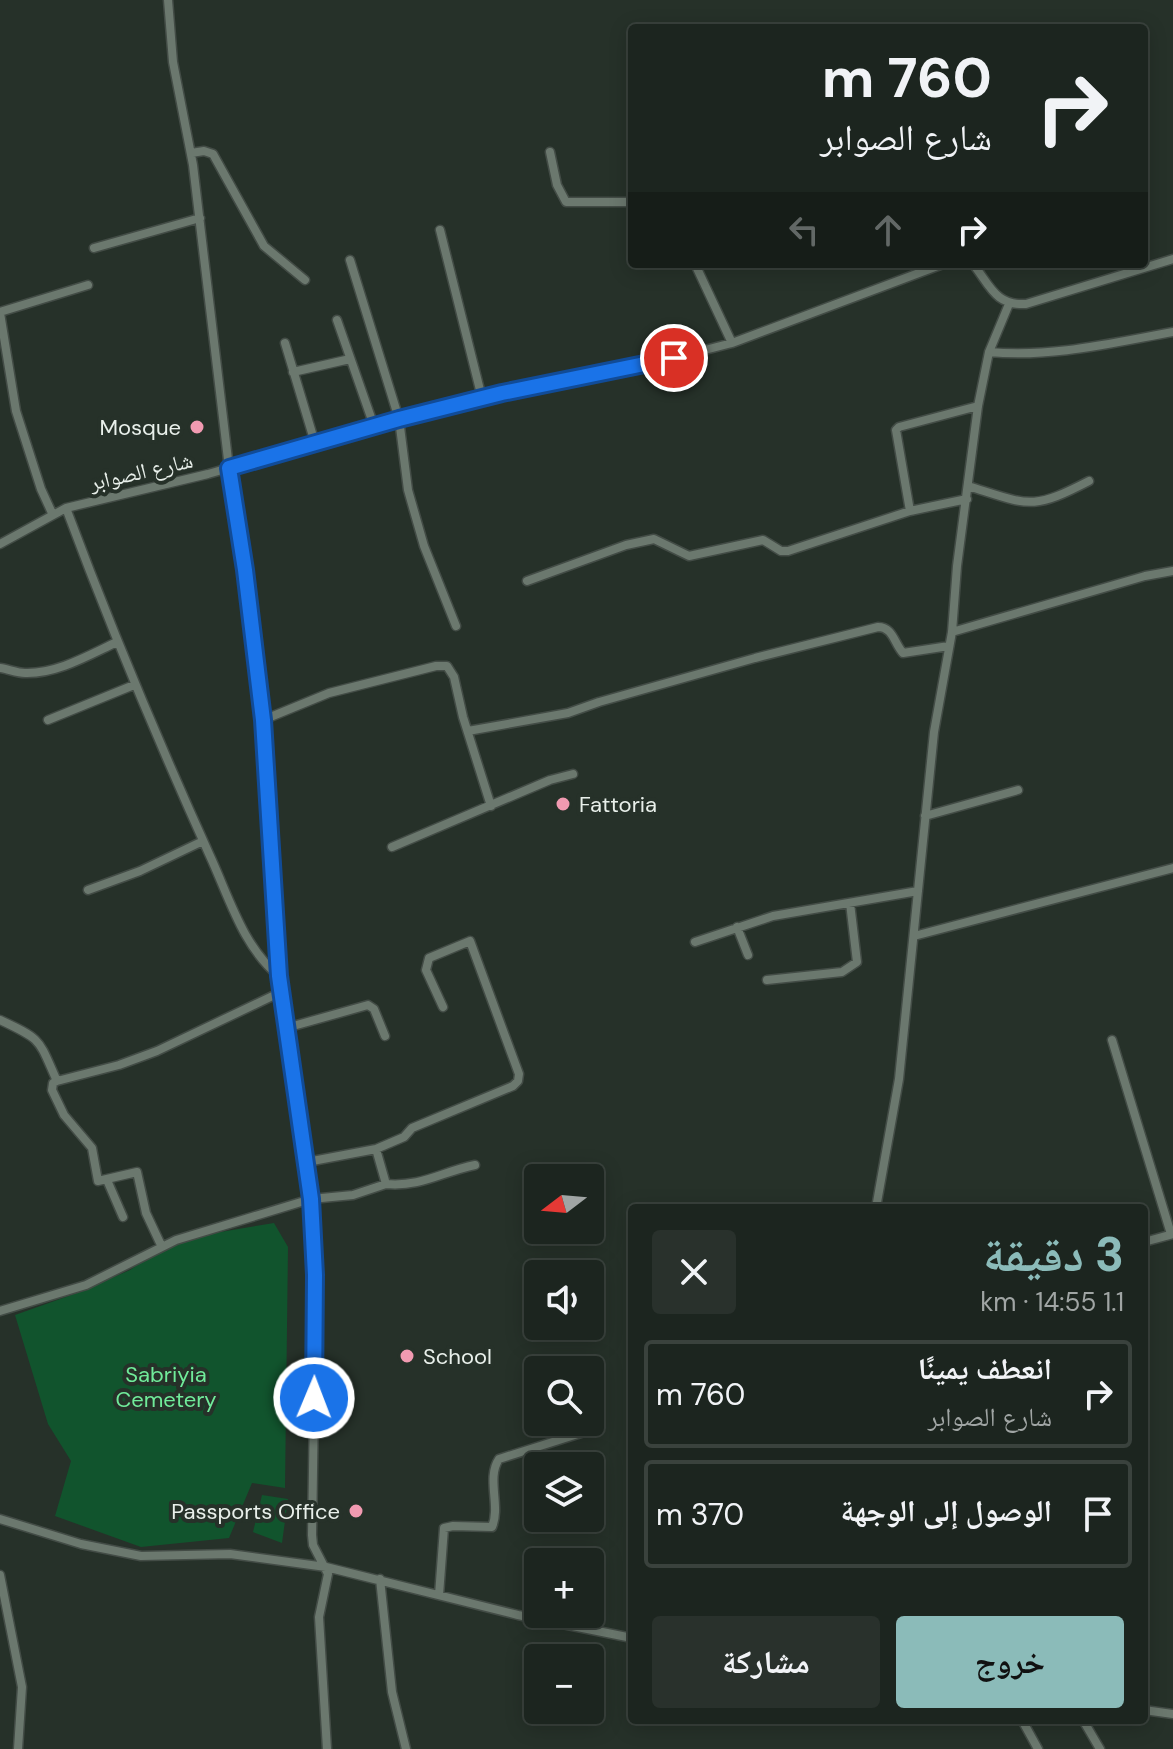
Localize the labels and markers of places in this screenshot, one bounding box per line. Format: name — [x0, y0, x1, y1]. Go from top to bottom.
pin — [640, 324, 708, 392]
place label: Mosque — [100, 413, 181, 442]
marker: Mosque — [188, 418, 206, 436]
place label: Fattoria — [579, 790, 657, 819]
marker: Fattoria — [554, 795, 572, 813]
place label: School — [423, 1342, 492, 1371]
marker: School — [398, 1347, 416, 1365]
place label: Passports Office — [171, 1497, 340, 1526]
marker: Passports Office — [347, 1502, 365, 1520]

